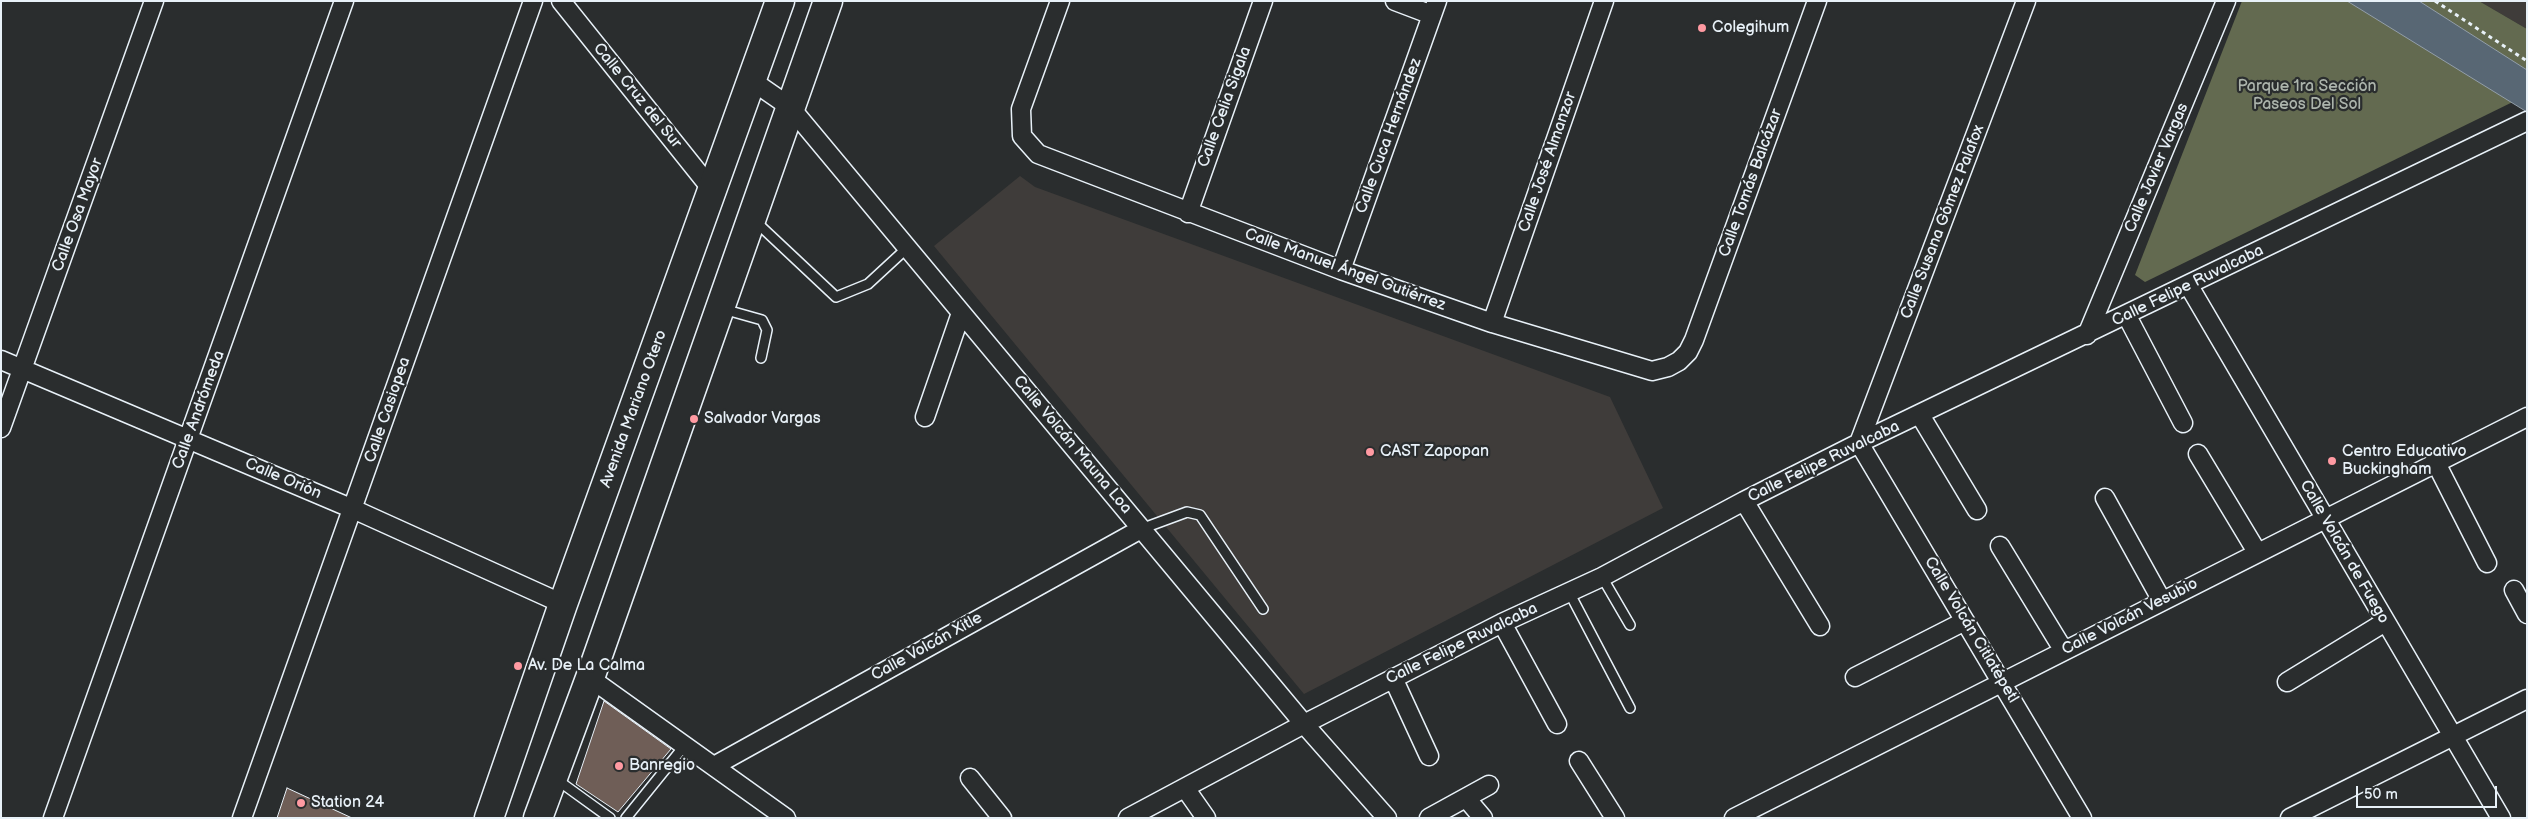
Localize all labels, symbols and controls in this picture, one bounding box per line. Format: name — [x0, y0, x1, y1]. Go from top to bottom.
place label: Colegihum — [1712, 18, 1789, 38]
marker: Colegihum — [1696, 22, 1708, 34]
street label: Calle Cruz del Sur — [589, 39, 685, 153]
street label: Calle Celia Sigala — [1194, 44, 1256, 170]
street label: Calle Cuca Hernández — [1352, 56, 1426, 216]
park label: Parque 1ra Sección Paseos Del Sol — [2237, 77, 2377, 115]
street label: Calle José Almanzor — [1515, 89, 1581, 235]
street label: Calle Javier Vargas — [2121, 100, 2193, 236]
street label: Calle Tomás Balcázar — [1715, 106, 1787, 260]
street label: Calle Susana Gómez Palafox — [1897, 122, 1989, 322]
street label: Calle Osa Mayor — [49, 156, 107, 274]
street label: Calle Manuel Ángel Gutiérrez — [1242, 225, 1448, 315]
street label: Calle Felipe Ruvalcaba — [2109, 241, 2267, 331]
street label: Avenida Mariano Otero — [597, 328, 671, 490]
street label: Calle Andrómeda — [169, 348, 229, 472]
street label: Calle Casiopea — [361, 355, 415, 465]
street label: Calle Volcán Mauna Loa — [1009, 372, 1135, 518]
place label: Salvador Vargas — [704, 409, 821, 429]
marker: Salvador Vargas — [688, 413, 700, 425]
street label: Calle Felipe Ruvalcaba — [1745, 417, 1903, 507]
place label: CAST Zapopan — [1380, 442, 1489, 462]
place label: Centro Educativo Buckingham — [2342, 442, 2467, 480]
marker: CAST Zapopan — [1364, 446, 1376, 458]
street label: Calle Orión — [242, 454, 324, 504]
marker: Centro Educativo Buckingham — [2326, 455, 2338, 467]
street label: Calle Volcán de Fuego — [2295, 477, 2393, 627]
street label: Calle Volcán Citlatépetl — [1920, 553, 2022, 707]
street label: Calle Volcán Vesubio — [2059, 574, 2201, 660]
street label: Calle Felipe Ruvalcaba — [1383, 599, 1541, 689]
street label: Calle Volcán Xitle — [868, 609, 986, 685]
place label: Av. De La Calma — [528, 656, 645, 676]
marker: Av. De La Calma — [512, 660, 524, 672]
place label: Banregio — [629, 756, 695, 776]
marker: Banregio — [613, 760, 625, 772]
scale bar — [2358, 776, 2499, 808]
text: 50 m — [2364, 785, 2398, 804]
place label: Station 24 — [311, 793, 384, 813]
marker: Station 24 — [295, 797, 307, 809]

